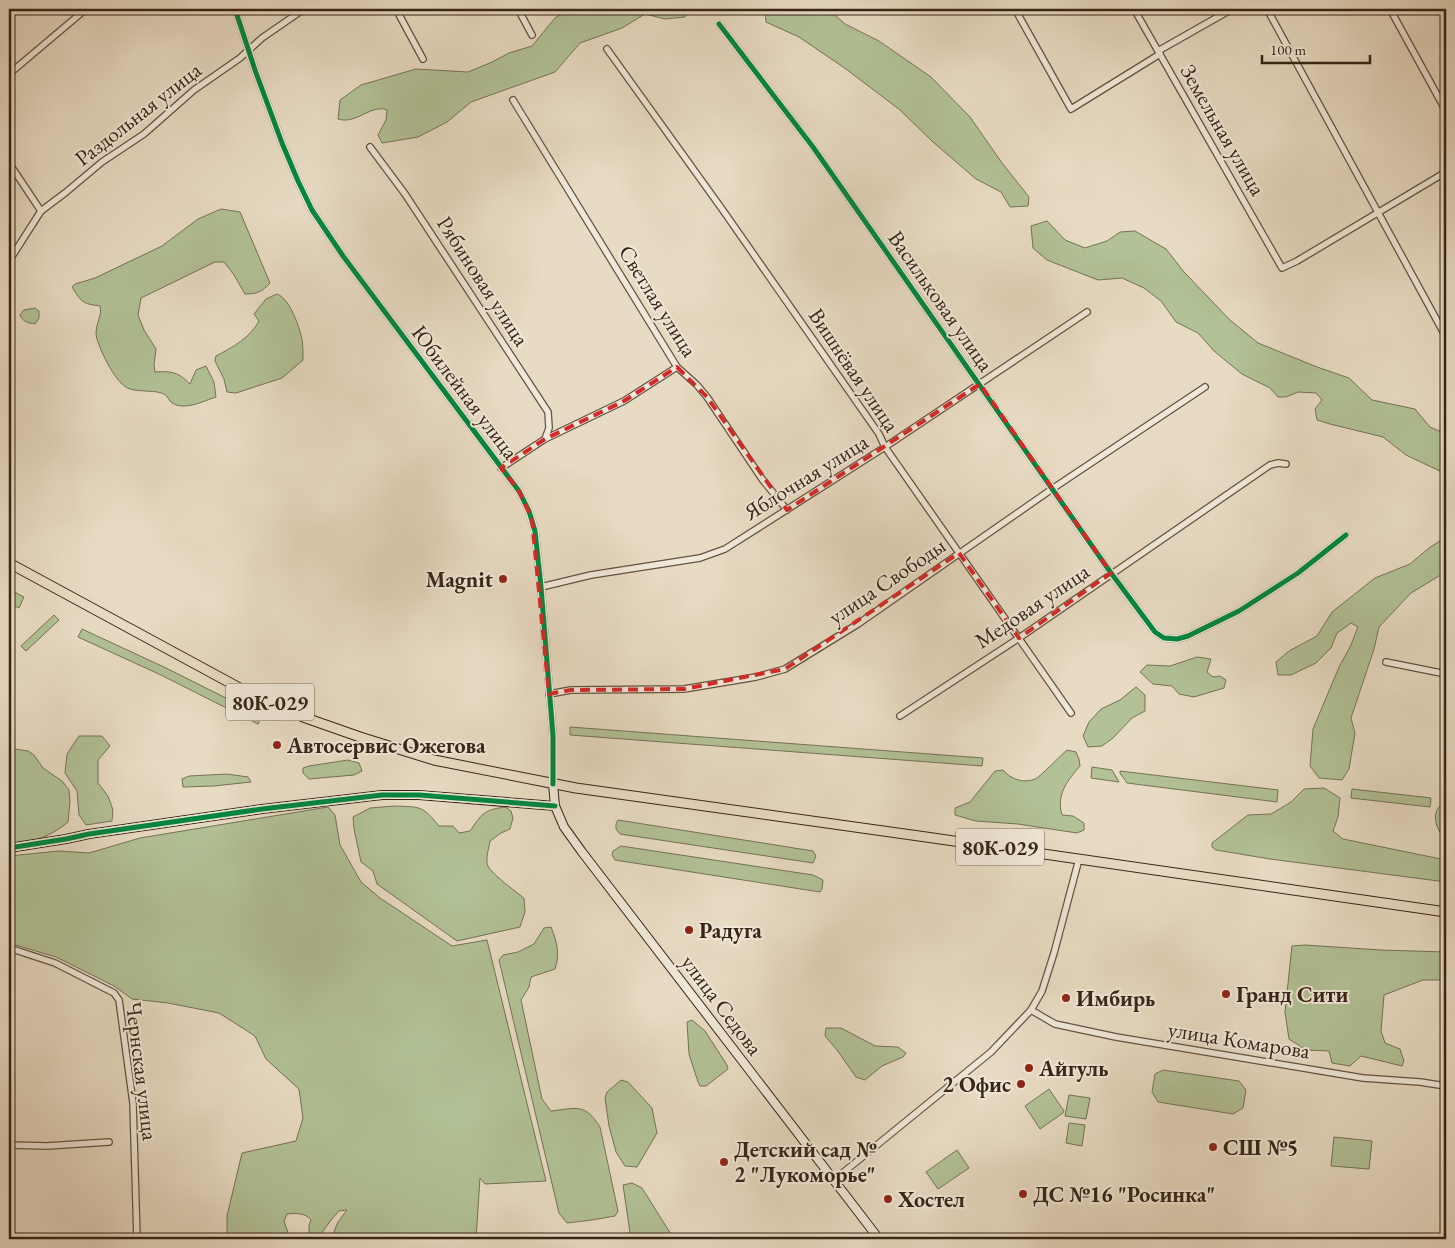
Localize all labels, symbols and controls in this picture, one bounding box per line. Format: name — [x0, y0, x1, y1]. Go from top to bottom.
scale bar — [1262, 32, 1370, 64]
text: 100 m — [1270, 40, 1307, 59]
street label: Раздольная улица — [69, 55, 207, 173]
street label: Земельная улица — [1174, 59, 1272, 201]
street label: Рябиновая улица — [430, 210, 536, 352]
street label: Васильковая улица — [882, 225, 1001, 377]
street label: Светлая улица — [612, 239, 704, 363]
street label: Вишнёвая улица — [802, 302, 906, 438]
street label: Юбилейная улица — [405, 319, 525, 465]
street label: Яблочная улица — [737, 427, 874, 527]
street label: улица Свободы — [823, 531, 951, 631]
street label: Медовая улица — [969, 557, 1095, 655]
place label: Magnit — [425, 565, 494, 594]
marker: Magnit — [497, 573, 509, 585]
road number: 80К-029 — [226, 684, 314, 720]
place label: Автосервис Ожегова — [286, 731, 486, 760]
marker: Автосервис Ожегова — [271, 739, 283, 751]
road number: 80К-029 — [956, 829, 1044, 866]
place label: Радуга — [699, 916, 762, 945]
marker: Радуга — [683, 924, 695, 936]
street label: улица Седова — [675, 949, 770, 1061]
place label: Гранд Сити — [1236, 980, 1348, 1009]
place label: Имбирь — [1076, 984, 1155, 1013]
marker: Гранд Сити — [1220, 988, 1232, 1000]
marker: Имбирь — [1060, 992, 1072, 1004]
street label: Чернская улица — [119, 1000, 165, 1142]
street label: улица Комарова — [1166, 1014, 1312, 1066]
place label: Айгуль — [1038, 1054, 1109, 1083]
marker: Айгуль — [1023, 1062, 1035, 1074]
place label: 2 Офис — [942, 1070, 1011, 1099]
marker: 2 Офис — [1015, 1078, 1027, 1090]
place label: СШ №5 — [1223, 1133, 1298, 1162]
place label: Детский сад № 2 "Лукоморье" — [734, 1135, 877, 1189]
marker: СШ №5 — [1207, 1141, 1219, 1153]
marker: Детский сад № 2 "Лукоморье" — [718, 1156, 730, 1168]
place label: ДС №16 "Росинка" — [1033, 1180, 1215, 1209]
place label: Хостел — [897, 1185, 965, 1214]
marker: ДС №16 "Росинка" — [1017, 1188, 1029, 1200]
marker: Хостел — [882, 1193, 894, 1205]

